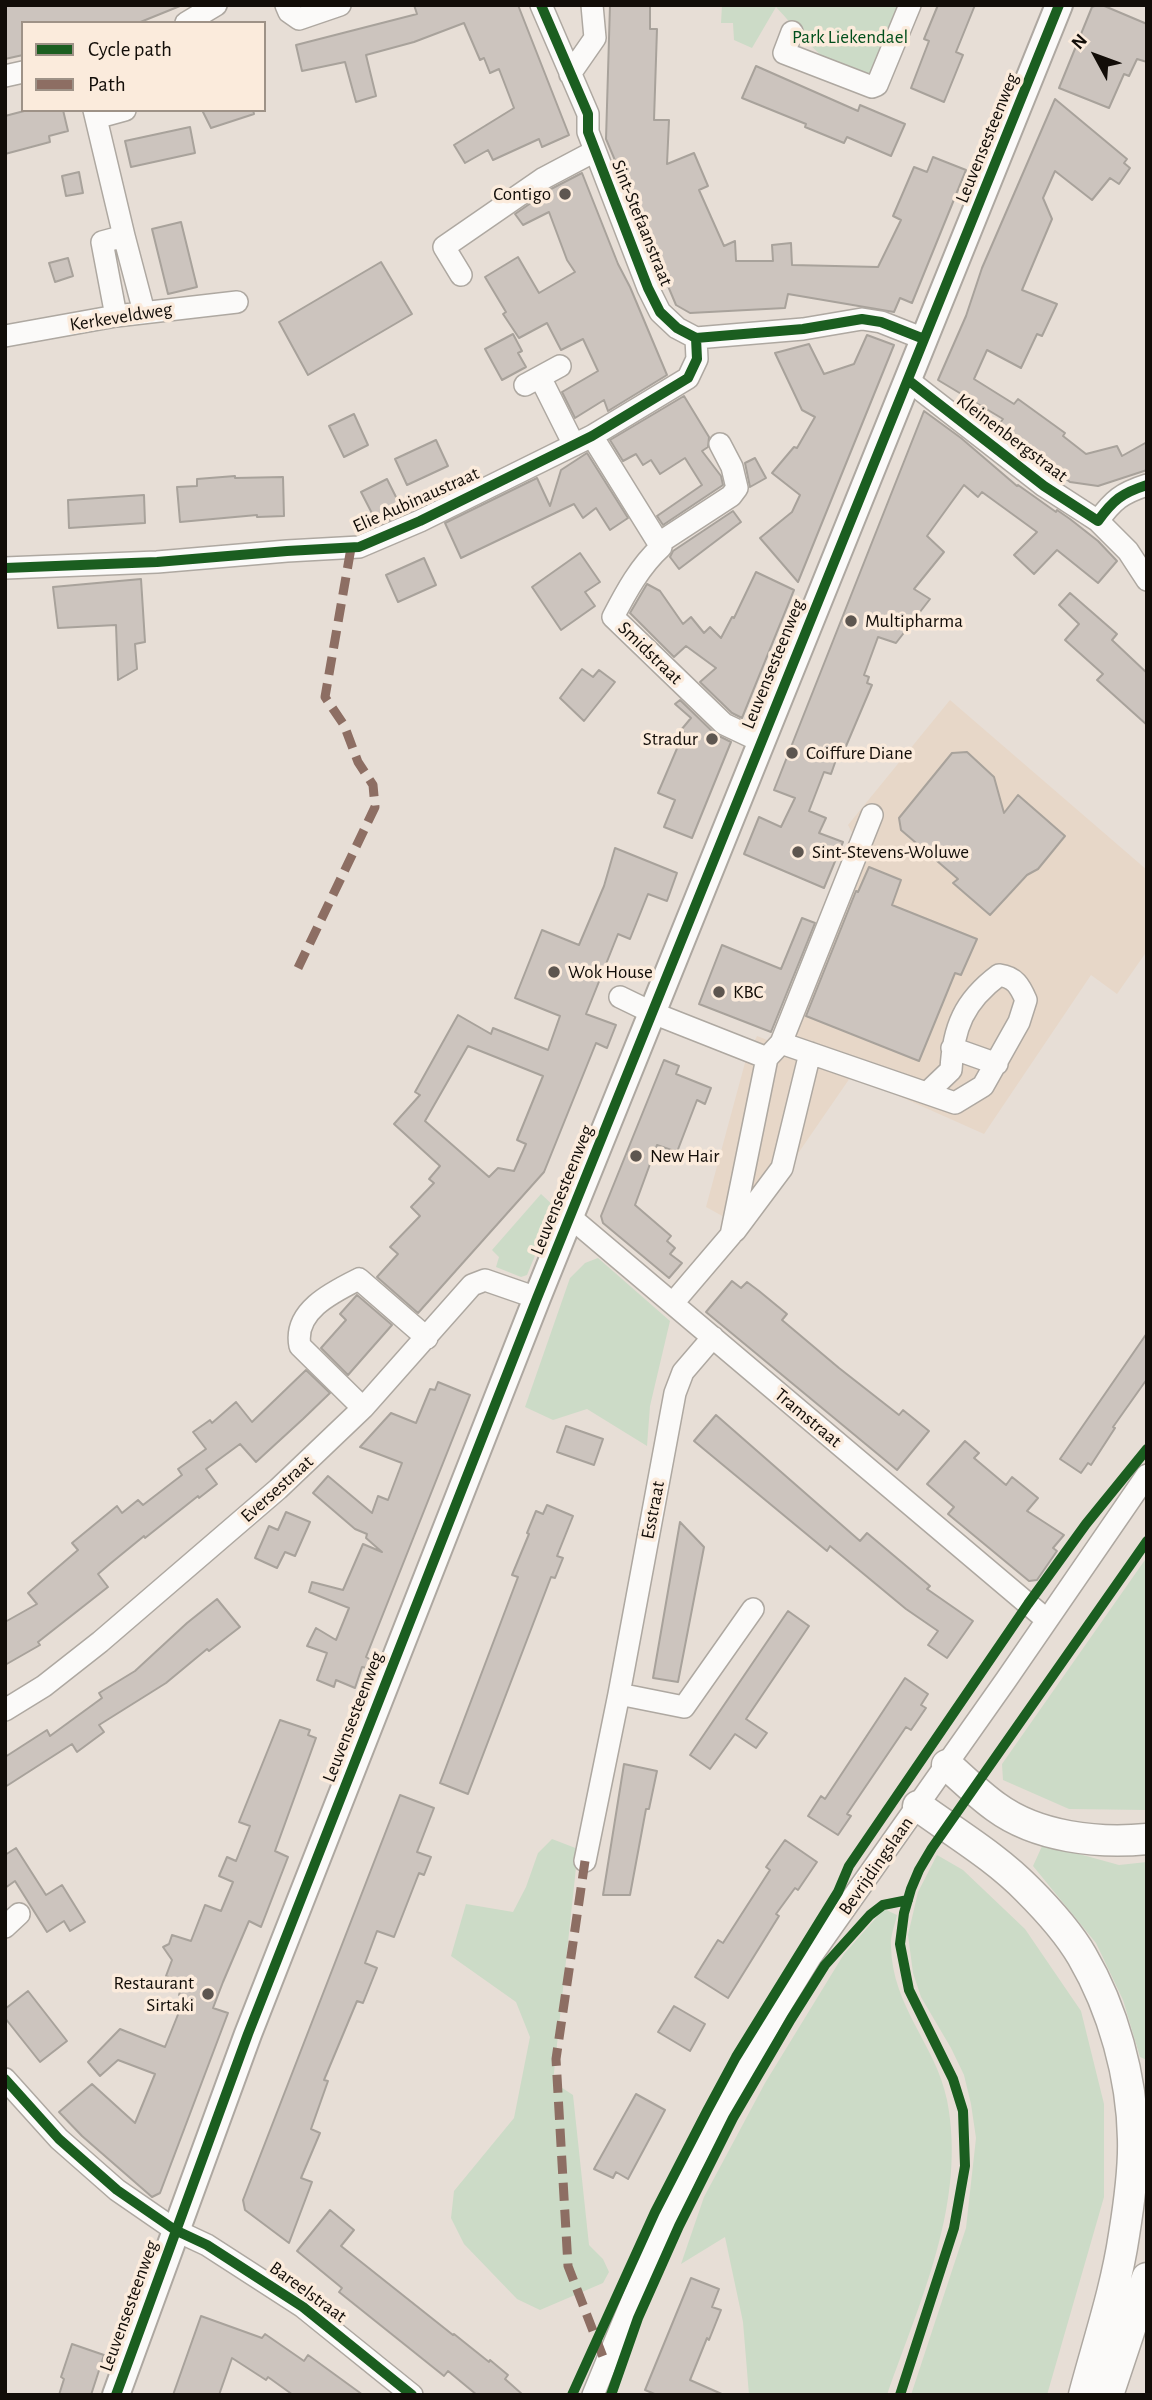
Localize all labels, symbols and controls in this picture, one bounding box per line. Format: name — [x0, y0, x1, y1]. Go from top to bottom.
legend — [21, 21, 266, 112]
north arrow — [1061, 21, 1131, 91]
park label: Park Liekendael — [792, 26, 908, 48]
text: N — [1068, 31, 1091, 53]
text: Cycle path — [88, 39, 172, 60]
street label: Leuvensesteenweg — [951, 70, 1023, 206]
text: Path — [88, 74, 126, 95]
street label: Sint-Stefaanstraat — [606, 157, 678, 289]
place label: Contigo — [493, 183, 551, 205]
marker: Contigo — [557, 186, 573, 202]
street label: Kerkeveldweg — [68, 298, 174, 336]
street label: Kleinenbergstraat — [952, 389, 1072, 487]
street label: Elie Aubinaustraat — [349, 462, 483, 538]
street label: Leuvensesteenweg — [737, 596, 809, 732]
place label: Multipharma — [865, 610, 963, 632]
marker: Multipharma — [843, 613, 859, 629]
street label: Smidstraat — [613, 617, 687, 689]
place label: Stradur — [643, 728, 698, 750]
marker: Stradur — [704, 731, 720, 747]
place label: Coiffure Diane — [806, 742, 912, 764]
marker: Coiffure Diane — [784, 745, 800, 761]
place label: Sint-Stevens-Woluwe — [812, 841, 969, 863]
marker: Sint-Stevens-Woluwe — [790, 844, 806, 860]
place label: Wok House — [568, 961, 653, 983]
marker: Wok House — [546, 964, 562, 980]
place label: KBC — [733, 981, 763, 1003]
marker: KBC — [711, 984, 727, 1000]
street label: Leuvensesteenweg — [526, 1122, 598, 1258]
place label: New Hair — [650, 1145, 719, 1167]
marker: New Hair — [628, 1148, 644, 1164]
street label: Tramstraat — [770, 1383, 846, 1453]
street label: Eversestraat — [236, 1451, 318, 1527]
street label: Esstraat — [636, 1479, 670, 1541]
street label: Leuvensesteenweg — [318, 1648, 388, 1786]
street label: Bevrijdingslaan — [834, 1812, 918, 1920]
place label: Restaurant Sirtaki — [114, 1972, 194, 2016]
marker: Restaurant Sirtaki — [200, 1986, 216, 2002]
street label: Leuvensesteenweg — [95, 2237, 163, 2375]
street label: Bareelstraat — [265, 2256, 351, 2328]

